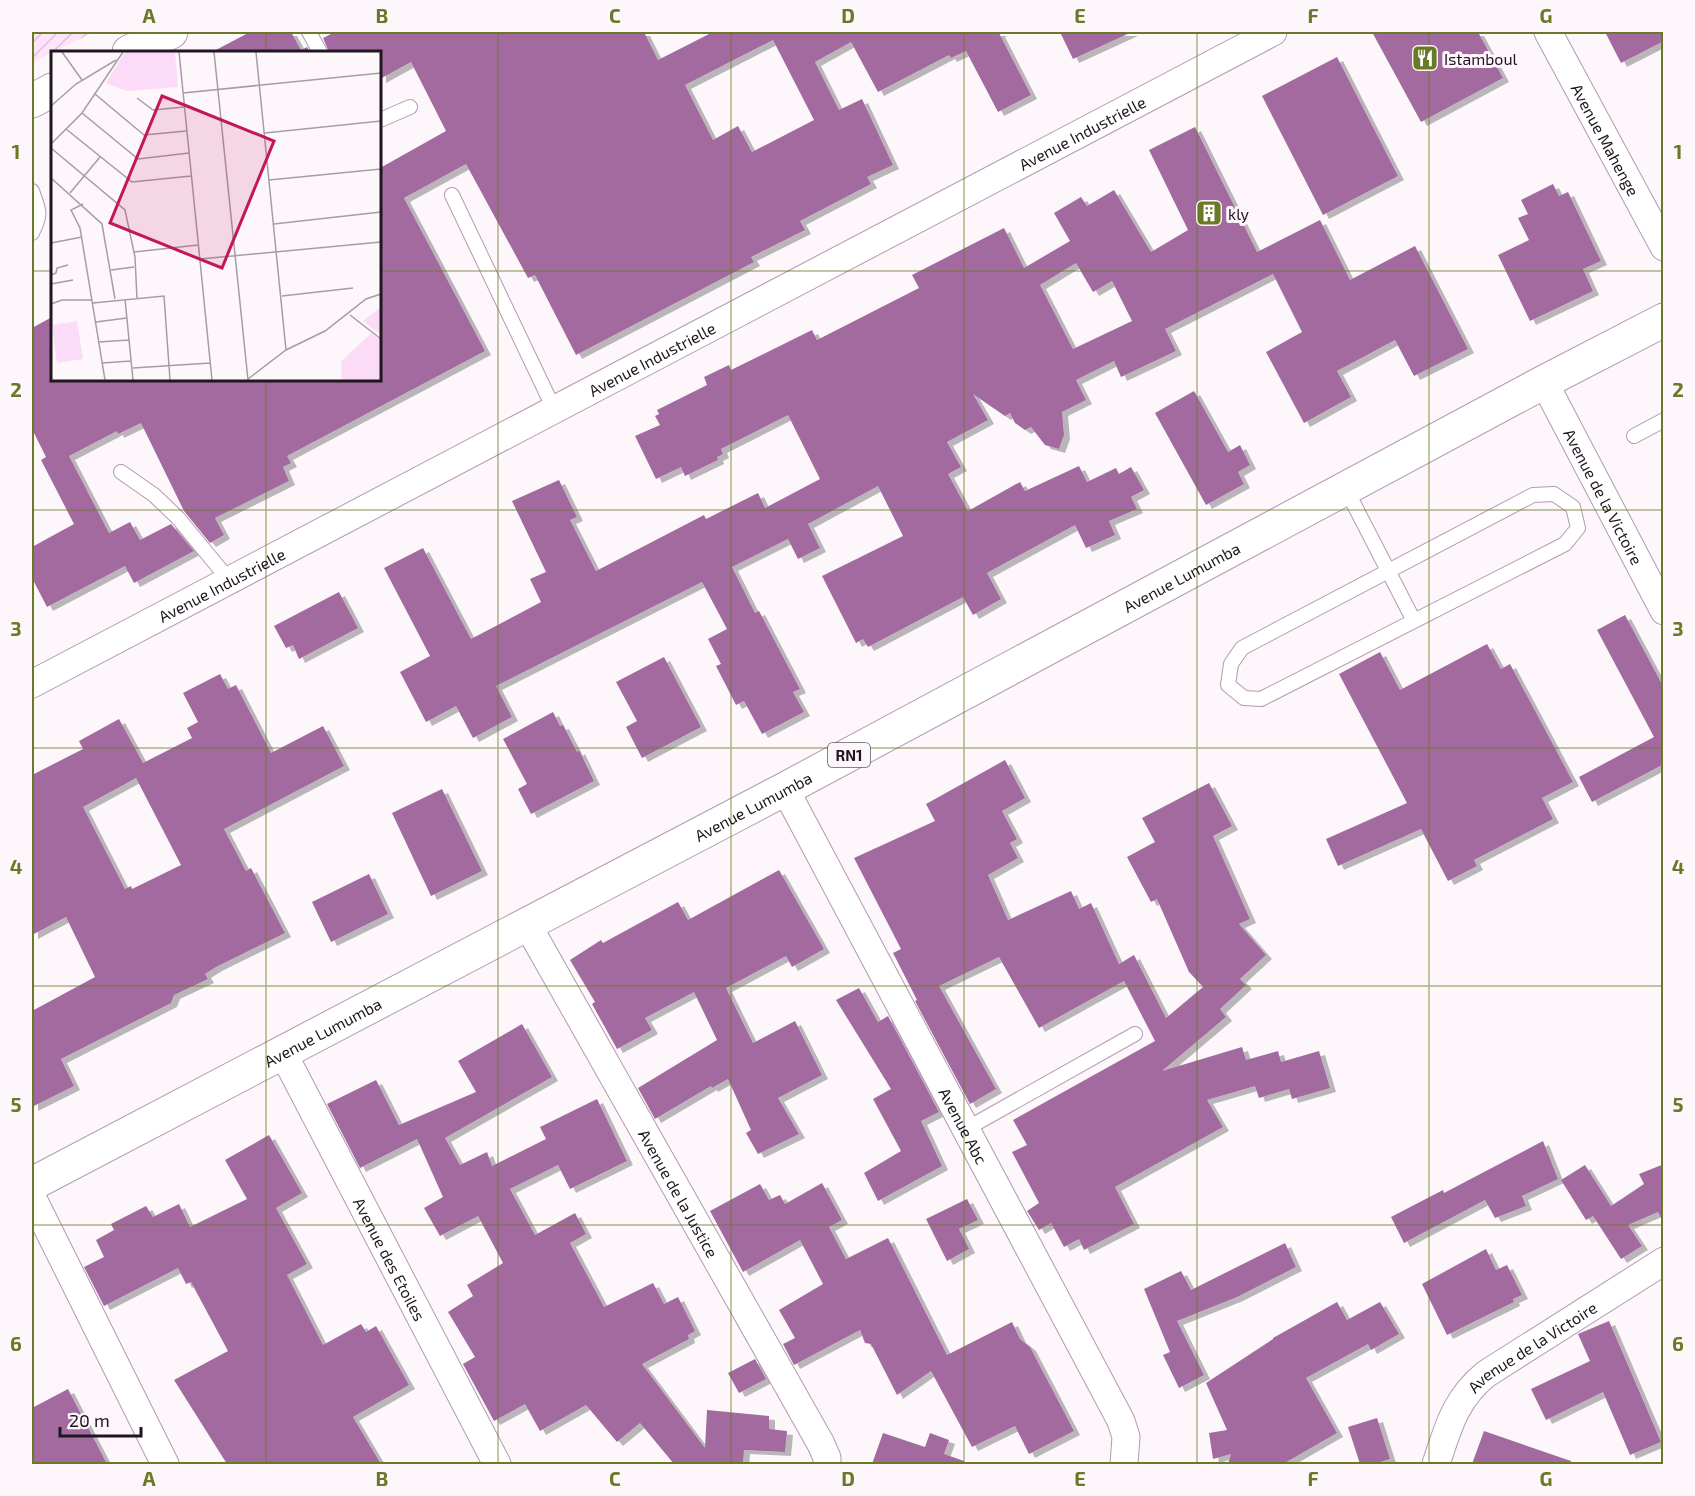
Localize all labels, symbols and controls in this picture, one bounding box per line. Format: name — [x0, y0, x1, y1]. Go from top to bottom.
text: A — [142, 3, 156, 27]
text: B — [376, 3, 388, 27]
text: C — [609, 3, 621, 27]
text: D — [841, 3, 855, 27]
text: E — [1074, 3, 1086, 27]
text: F — [1307, 3, 1319, 27]
text: G — [1540, 3, 1552, 27]
restaurant icon: Istamboul — [1410, 43, 1440, 73]
place label: Istamboul — [1444, 49, 1518, 68]
inset map — [51, 51, 381, 381]
street label: Avenue Mahenge — [1568, 80, 1644, 199]
street label: Avenue Industrielle — [1015, 91, 1148, 173]
text: 1 — [12, 139, 20, 163]
text: 1 — [1674, 139, 1682, 163]
building icon: kly — [1194, 198, 1224, 228]
place label: kly — [1228, 204, 1250, 223]
street label: Avenue Industrielle — [585, 317, 718, 399]
text: 2 — [10, 377, 22, 401]
text: 2 — [1672, 377, 1684, 401]
street label: Avenue de la Victoire — [1560, 425, 1647, 567]
street label: Avenue Lumumba — [1120, 537, 1243, 616]
street label: Avenue Industrielle — [155, 543, 288, 626]
text: 3 — [10, 616, 22, 640]
text: 3 — [1672, 616, 1684, 640]
road number: RN1 — [828, 743, 870, 767]
street label: Avenue Lumumba — [691, 767, 815, 844]
text: 4 — [10, 854, 23, 878]
text: 4 — [1672, 854, 1685, 878]
street label: Avenue Lumumba — [261, 993, 384, 1070]
street label: Avenue Abc — [936, 1084, 992, 1167]
text: 5 — [10, 1092, 22, 1116]
text: 5 — [1672, 1092, 1684, 1116]
street label: Avenue de la Justice — [635, 1125, 723, 1261]
street label: Avenue des Etoiles — [350, 1194, 430, 1324]
street label: Avenue de la Victoire — [1463, 1297, 1600, 1396]
text: 6 — [10, 1331, 22, 1355]
text: 6 — [1672, 1331, 1684, 1355]
scale bar — [60, 1400, 141, 1438]
text: 20 m — [69, 1409, 110, 1431]
text: A — [142, 1466, 156, 1490]
text: B — [376, 1466, 388, 1490]
text: C — [609, 1466, 621, 1490]
text: D — [841, 1466, 855, 1490]
text: E — [1074, 1466, 1086, 1490]
text: F — [1307, 1466, 1319, 1490]
text: G — [1540, 1466, 1552, 1490]

